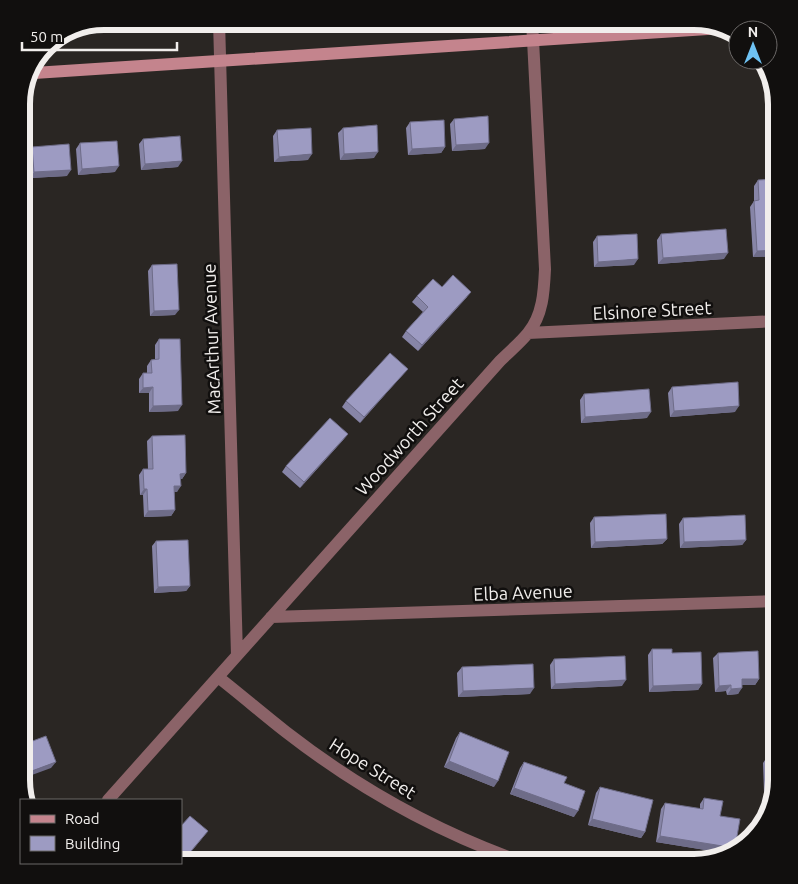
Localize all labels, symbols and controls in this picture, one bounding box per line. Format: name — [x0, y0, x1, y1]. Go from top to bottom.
scale bar — [22, 20, 178, 52]
north arrow — [728, 20, 778, 70]
text: N — [748, 24, 758, 40]
text: 50 m — [30, 28, 63, 45]
street label: MacArthur Avenue — [198, 263, 224, 415]
street label: Elsinore Street — [592, 297, 712, 323]
street label: Woodworth Street — [351, 373, 467, 499]
street label: Elba Avenue — [473, 580, 573, 604]
street label: Hope Street — [326, 734, 420, 802]
legend — [20, 799, 182, 864]
text: Road — [65, 810, 100, 827]
text: Building — [65, 835, 120, 852]

